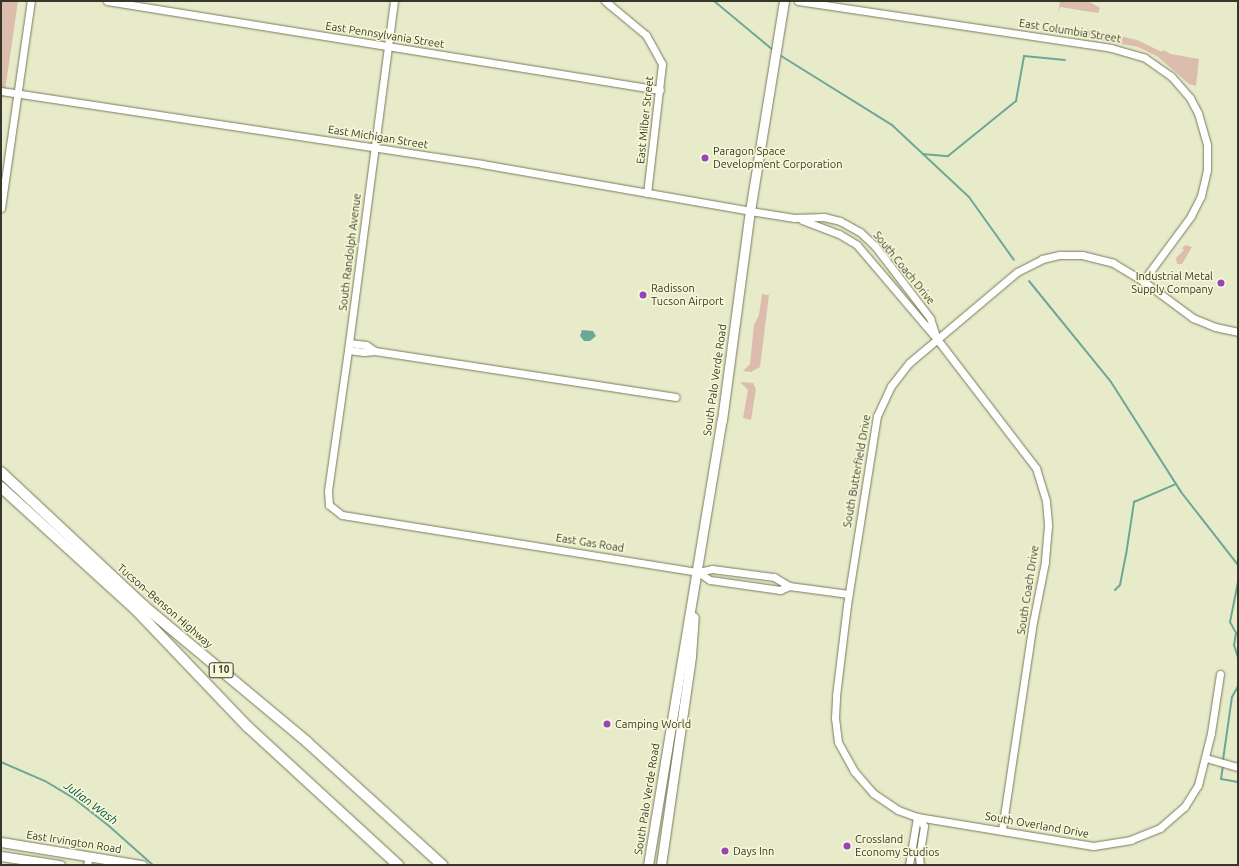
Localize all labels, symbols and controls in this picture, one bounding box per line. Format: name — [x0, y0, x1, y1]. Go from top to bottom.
street label: East Columbia Street — [1018, 16, 1122, 46]
street label: East Pennsylvania Street — [325, 19, 445, 51]
street label: East Milber Street — [634, 75, 656, 165]
street label: East Michigan Street — [327, 123, 429, 151]
place label: Paragon Space Development Corporation — [713, 145, 842, 171]
marker: Paragon Space Development Corporation — [700, 153, 710, 163]
street label: South Randolph Avenue — [336, 192, 364, 312]
street label: South Coach Drive — [870, 229, 938, 307]
place label: Industrial Metal Supply Company — [1131, 270, 1213, 296]
marker: Industrial Metal Supply Company — [1216, 278, 1226, 288]
place label: Radisson Tucson Airport — [651, 282, 724, 308]
marker: Radisson Tucson Airport — [638, 290, 648, 300]
street label: South Palo Verde Road — [701, 323, 729, 437]
street label: South Butterfield Drive — [841, 413, 873, 529]
street label: East Gas Road — [555, 531, 625, 555]
street label: South Coach Drive — [1014, 544, 1042, 636]
street label: Tucson–Benson Highway — [115, 561, 215, 651]
road number: I 10 — [208, 662, 234, 678]
place label: Camping World — [615, 717, 691, 731]
marker: Camping World — [602, 719, 612, 729]
street label: South Palo Verde Road — [632, 742, 662, 856]
water label: Julian Wash — [61, 778, 121, 828]
street label: South Overland Drive — [984, 809, 1090, 841]
street label: East Irvington Road — [25, 828, 123, 856]
place label: Crossland Economy Studios — [855, 833, 939, 859]
marker: Crossland Economy Studios — [842, 841, 852, 851]
place label: Days Inn — [733, 844, 774, 858]
marker: Days Inn — [720, 846, 730, 856]

